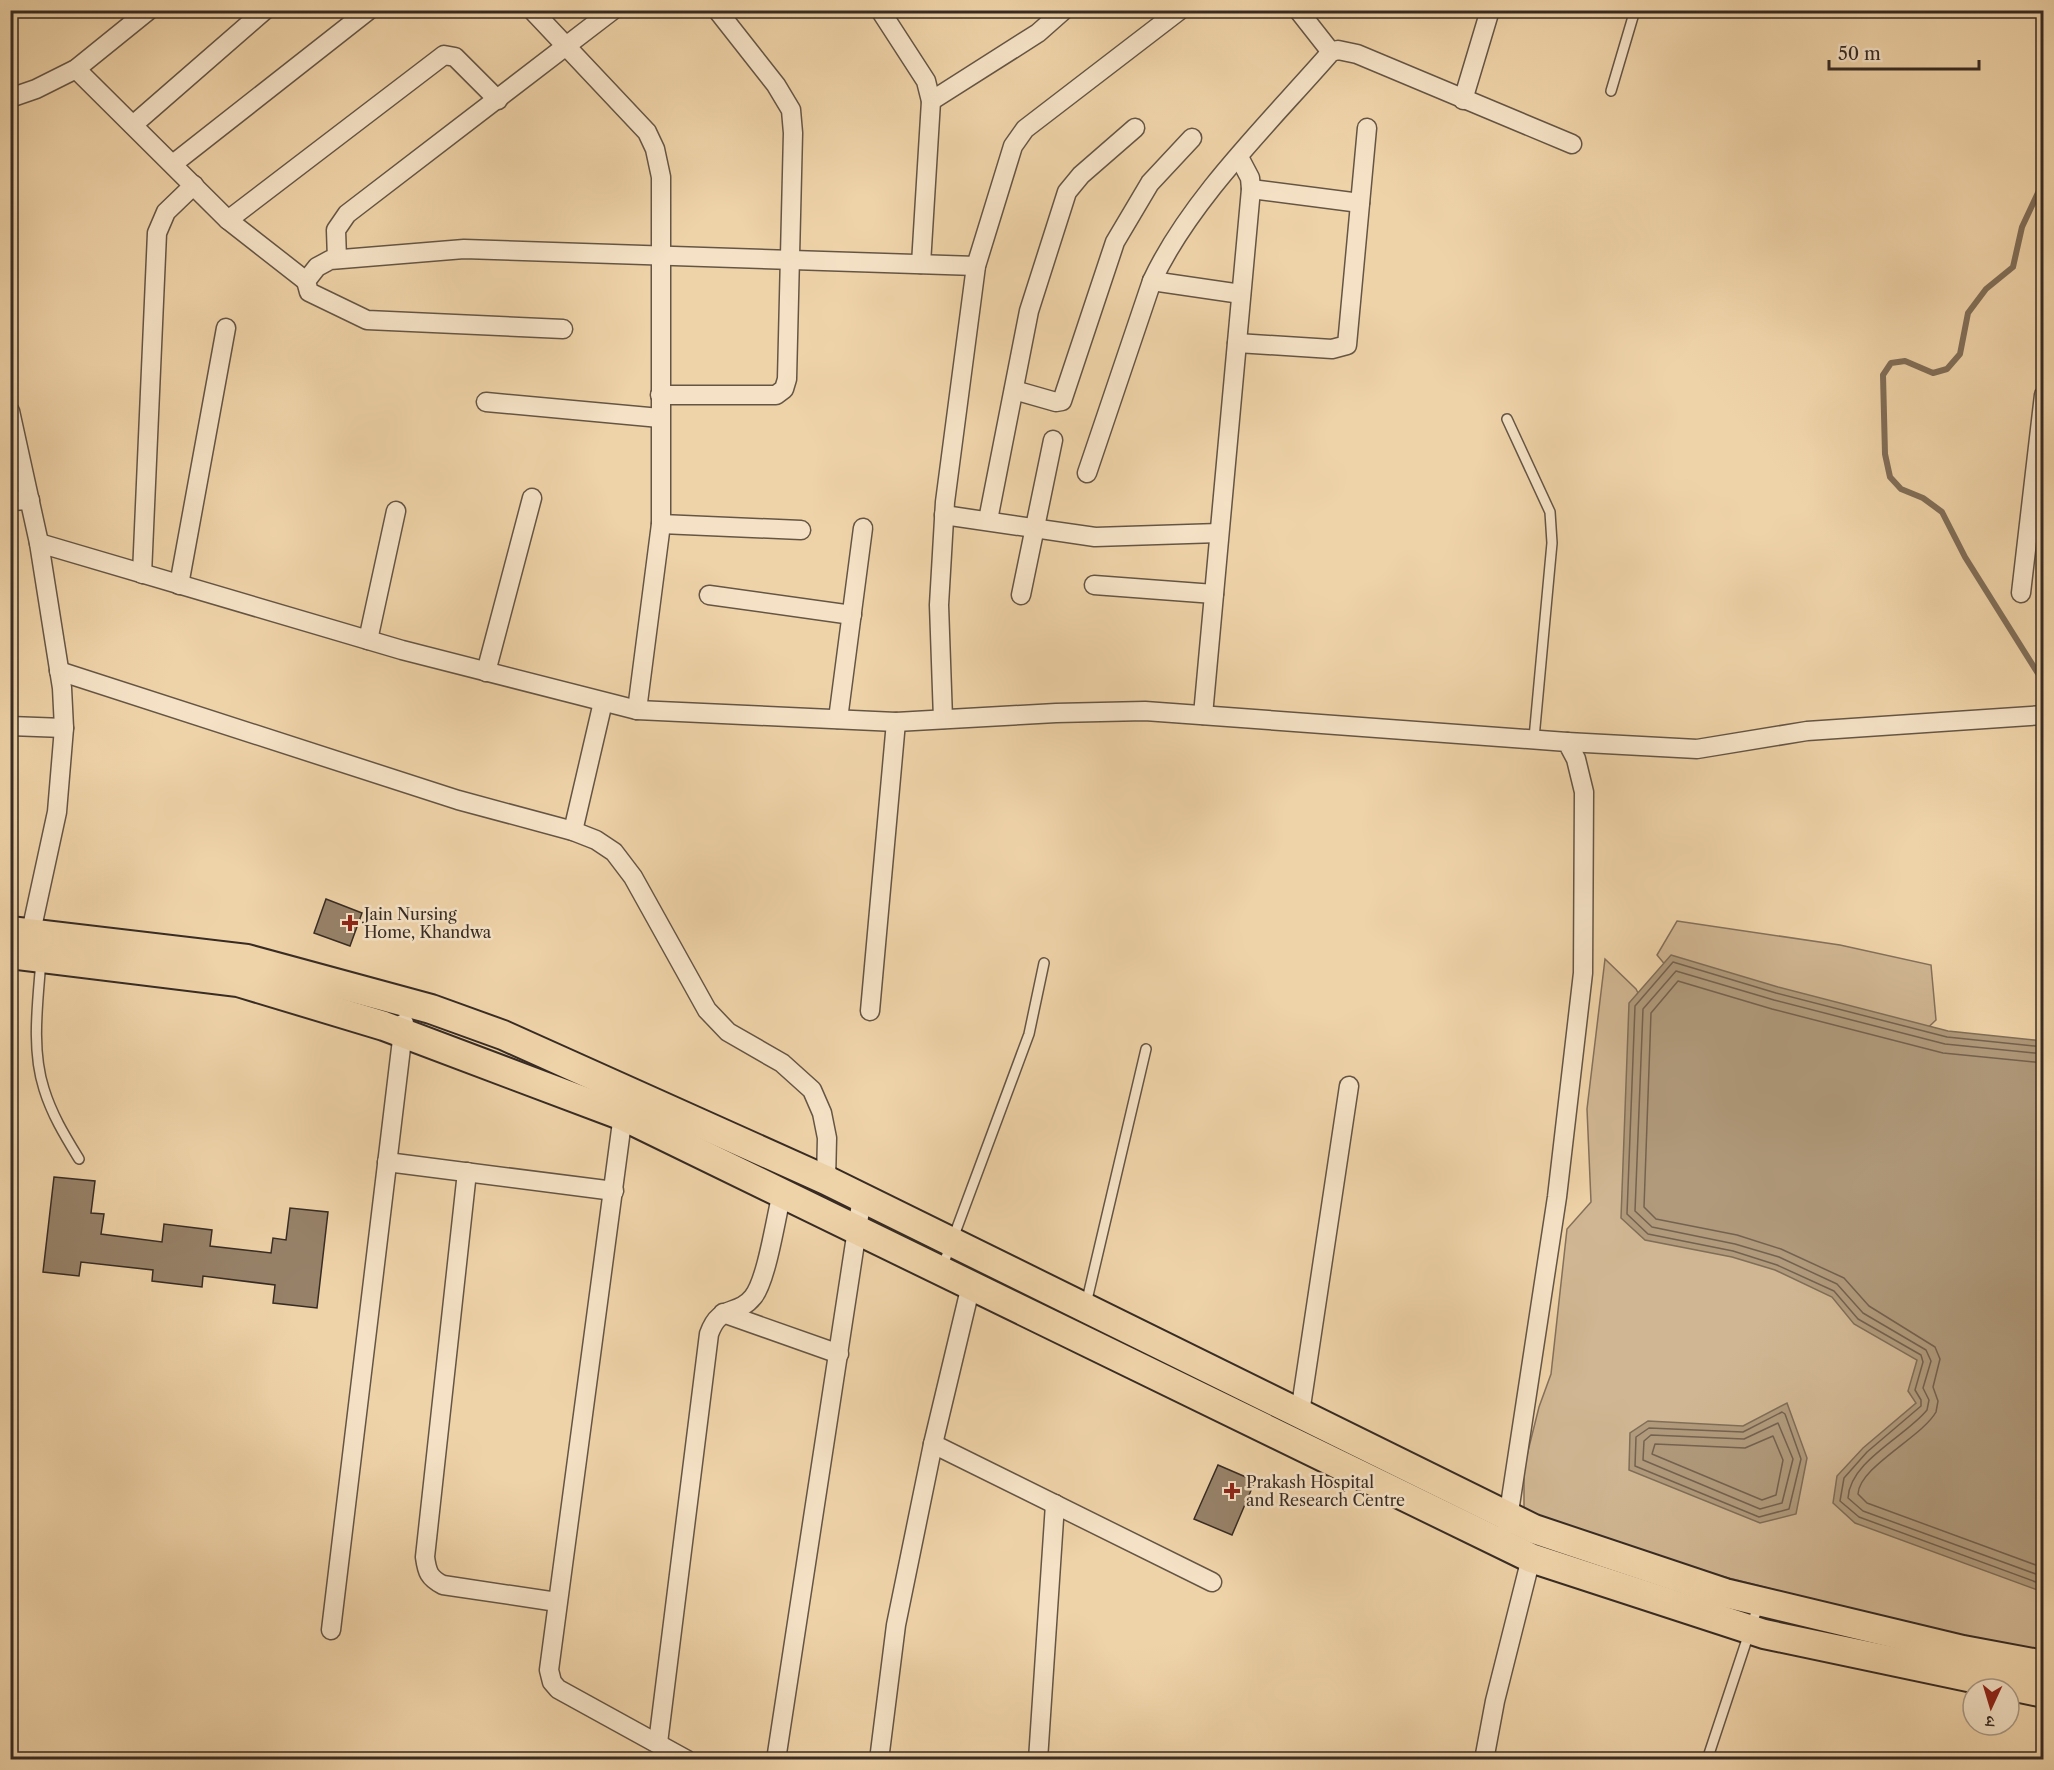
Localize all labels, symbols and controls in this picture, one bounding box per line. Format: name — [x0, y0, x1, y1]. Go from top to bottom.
scale bar — [1829, 33, 1979, 71]
text: 50 m — [1838, 43, 1881, 65]
place label: Jain Nursing Home, Khandwa — [361, 904, 492, 942]
marker: Jain Nursing Home, Khandwa — [341, 914, 359, 932]
place label: Prakash Hospital and Research Centre — [1246, 1472, 1405, 1510]
marker: Prakash Hospital and Research Centre — [1223, 1482, 1241, 1500]
north arrow — [1961, 1677, 2021, 1737]
text: उ — [1983, 1712, 1996, 1732]

